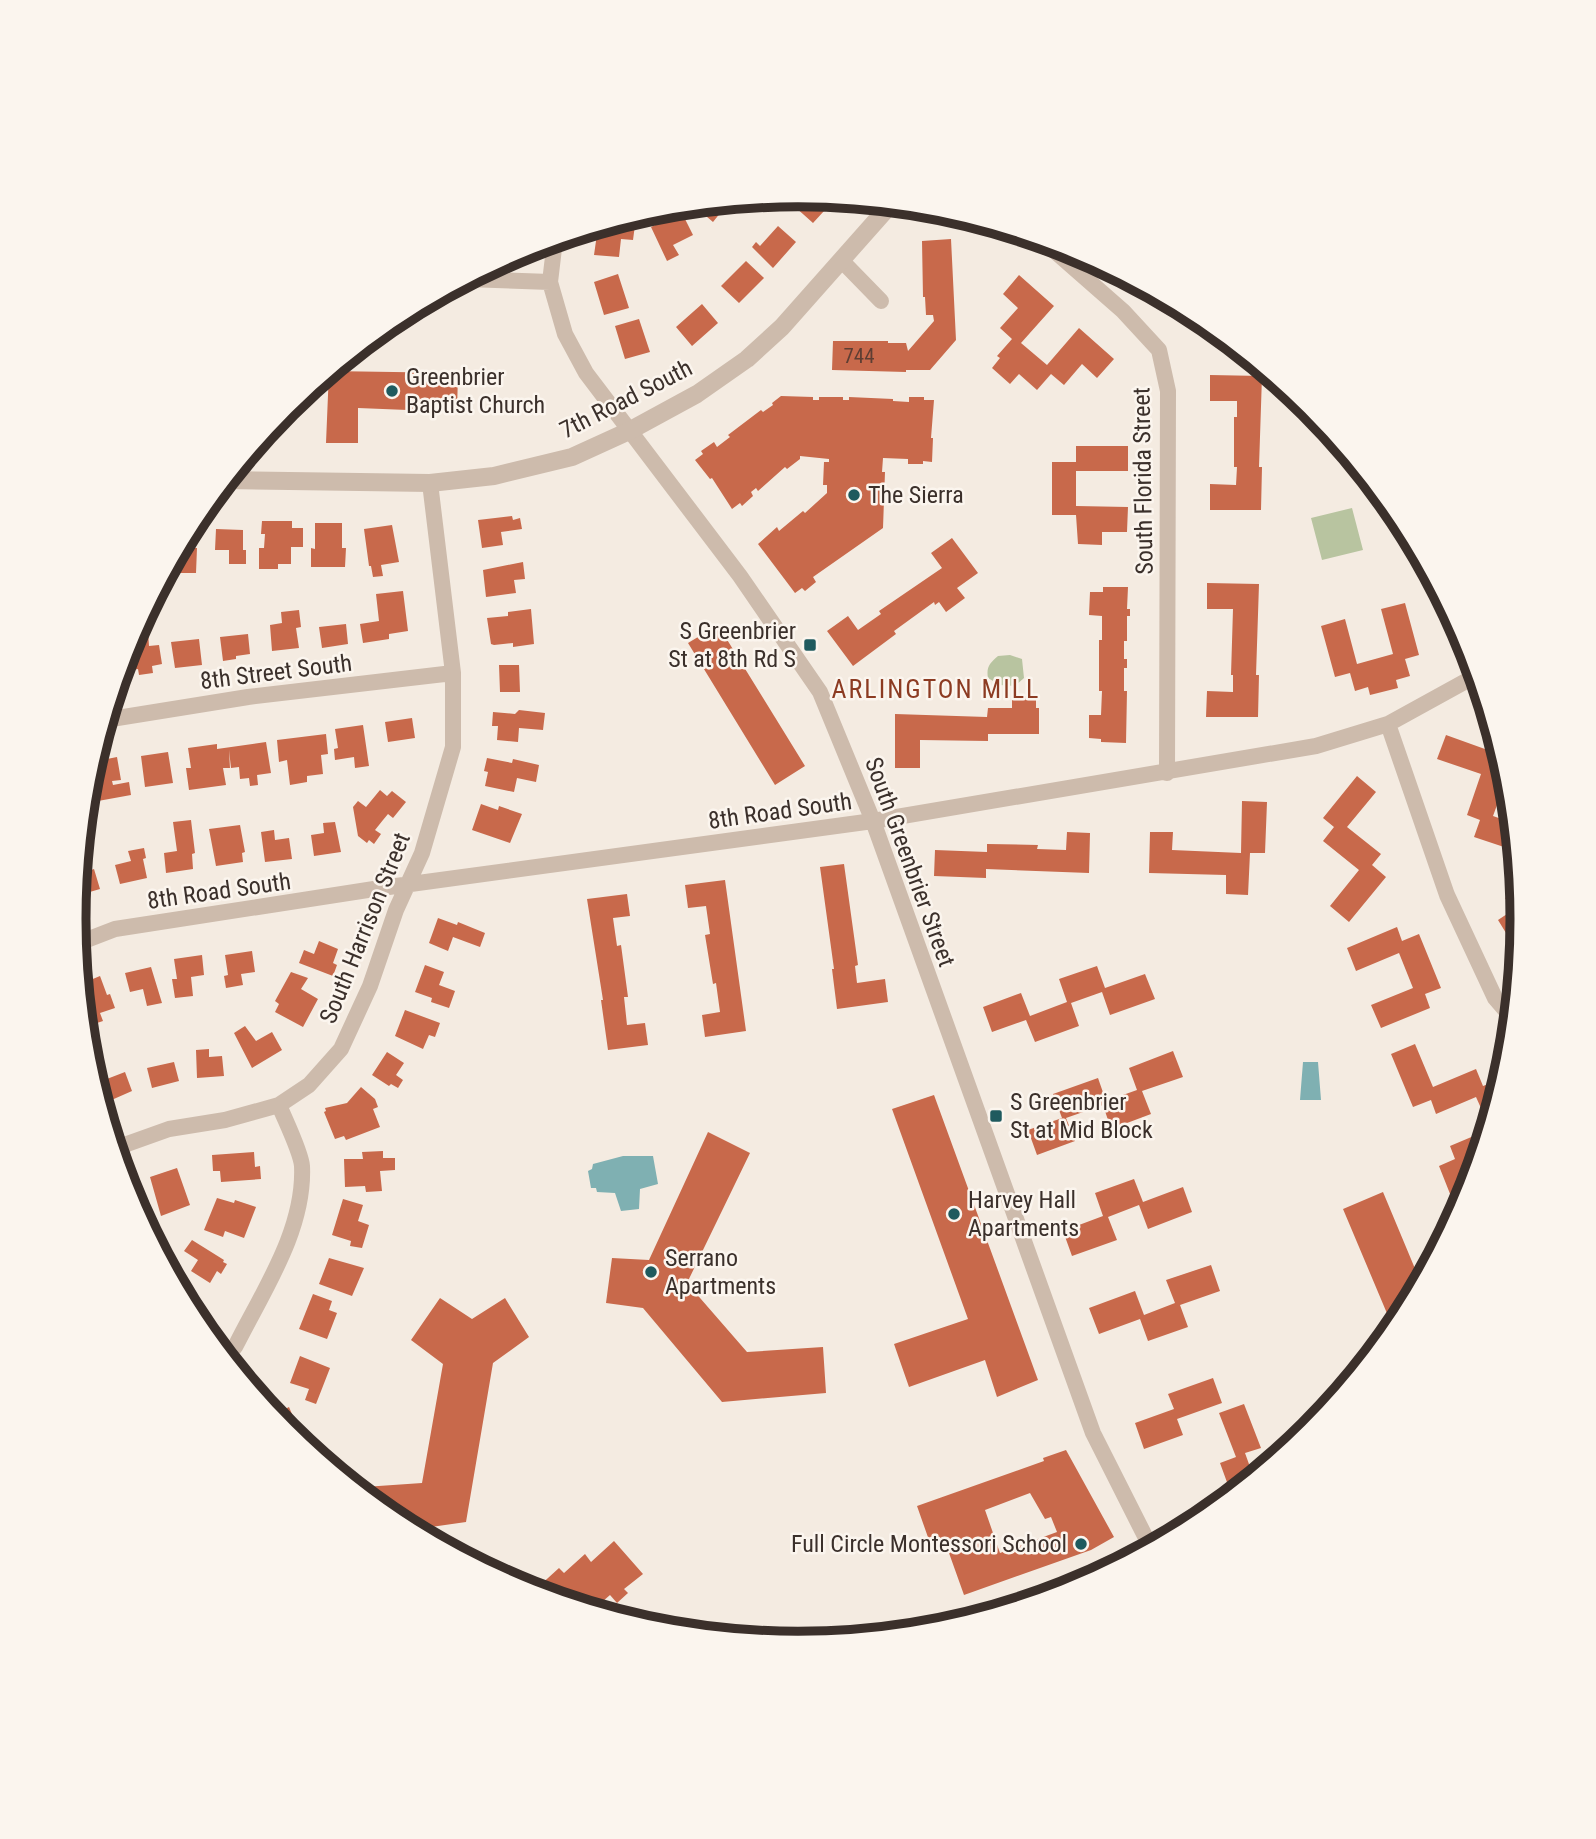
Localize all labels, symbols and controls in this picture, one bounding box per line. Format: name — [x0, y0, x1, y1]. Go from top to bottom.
house number: 744 — [843, 344, 875, 368]
street label: 7th Road South — [555, 354, 697, 444]
place label: Greenbrier Baptist Church — [406, 363, 545, 419]
marker: Greenbrier Baptist Church — [384, 383, 400, 399]
street label: South Florida Street — [1127, 387, 1159, 575]
place label: The Sierra — [868, 481, 964, 509]
marker: The Sierra — [846, 487, 862, 503]
place label: S Greenbrier St at 8th Rd S — [668, 617, 796, 673]
marker: S Greenbrier St at 8th Rd S — [802, 637, 818, 653]
street label: 8th Street South — [199, 649, 353, 695]
district label: ARLINGTON MILL — [832, 674, 1040, 704]
street label: South Greenbrier Street — [859, 754, 961, 970]
street label: 8th Road South — [706, 787, 854, 835]
street label: South Harrison Street — [314, 829, 416, 1027]
street label: 8th Road South — [145, 867, 293, 915]
place label: S Greenbrier St at Mid Block — [1010, 1088, 1153, 1144]
marker: S Greenbrier St at Mid Block — [988, 1108, 1004, 1124]
place label: Harvey Hall Apartments — [968, 1186, 1079, 1242]
marker: Harvey Hall Apartments — [946, 1206, 962, 1222]
place label: Serrano Apartments — [665, 1244, 776, 1300]
marker: Serrano Apartments — [643, 1264, 659, 1280]
place label: Full Circle Montessori School — [791, 1530, 1067, 1558]
marker: Full Circle Montessori School — [1073, 1536, 1089, 1552]

